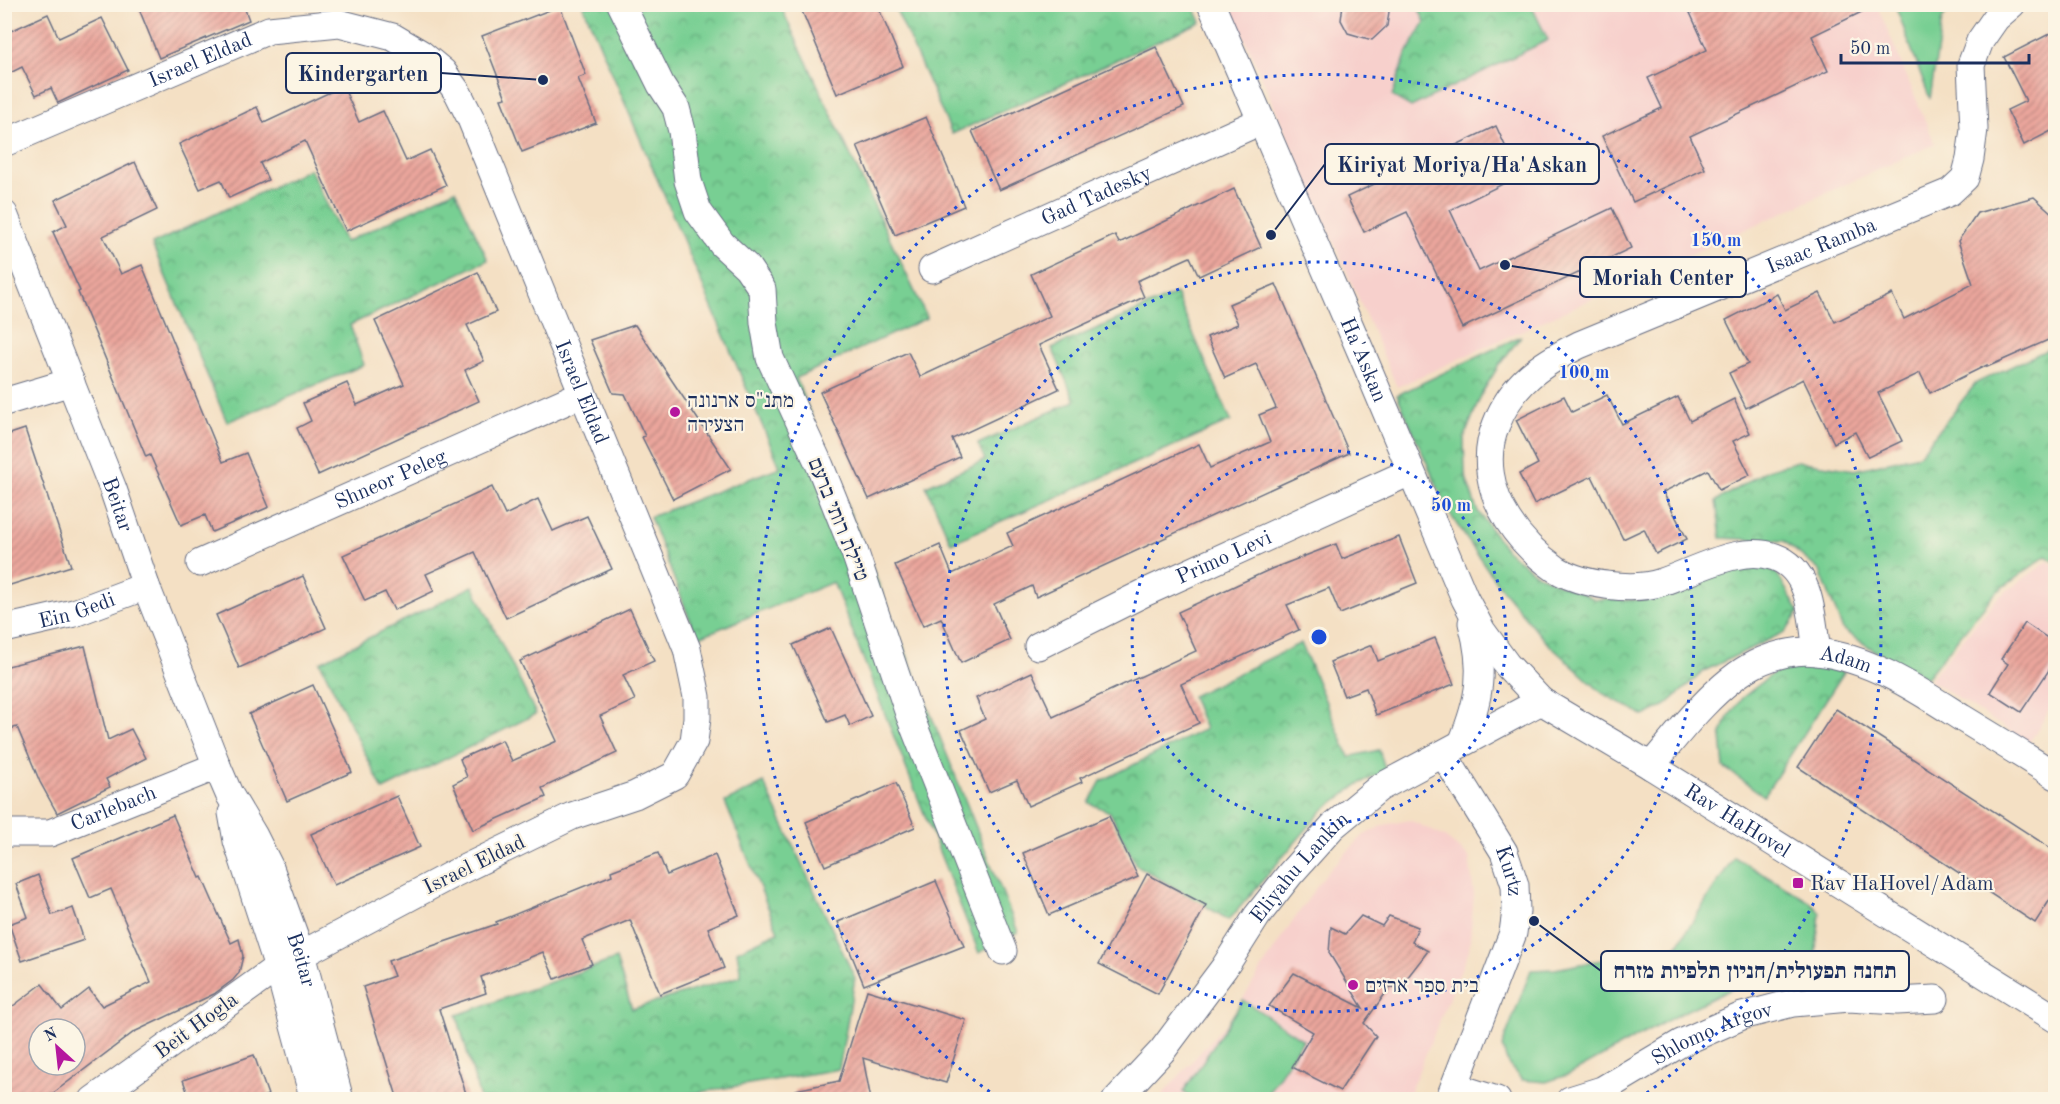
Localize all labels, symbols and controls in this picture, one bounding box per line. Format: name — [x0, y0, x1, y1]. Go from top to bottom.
scale bar — [1841, 27, 2028, 65]
street label: Israel Eldad — [146, 30, 255, 92]
text: 50 m — [1850, 40, 1890, 58]
callout: Kindergarten — [286, 53, 441, 93]
text: Kindergarten — [298, 64, 429, 86]
callout: Kiriyat Moriya/Ha'Askan — [1325, 144, 1599, 184]
text: Kiriyat Moriya/Ha'Askan — [1337, 155, 1587, 177]
street label: Gad Tadesky — [1038, 163, 1155, 230]
street label: Isaac Ramba — [1764, 215, 1879, 278]
text: 150 m — [1691, 232, 1741, 250]
callout: Moriah Center — [1580, 257, 1746, 297]
text: Moriah Center — [1592, 268, 1734, 290]
street label: Ha'Askan — [1335, 315, 1390, 405]
street label: Israel Eldad — [550, 338, 611, 447]
text: 100 m — [1559, 364, 1609, 382]
place label: מתנ"ס ארנונה הצעירה — [687, 391, 794, 436]
marker: מתנ"ס ארנונה הצעירה — [668, 405, 682, 419]
street label: Shneor Peleg — [332, 446, 451, 514]
street label: טיילת רותי ברעם — [803, 455, 873, 584]
street label: Beitar — [97, 475, 136, 535]
text: 50 m — [1431, 497, 1471, 515]
street label: Primo Levi — [1173, 527, 1275, 589]
street label: Ein Gedi — [37, 590, 118, 633]
centre of rings — [1309, 627, 1329, 647]
street label: Adam — [1817, 643, 1875, 678]
street label: Rav HaHovel — [1680, 781, 1794, 862]
street label: Carlebach — [68, 783, 159, 836]
street label: Eliyahu Lankin — [1247, 809, 1353, 927]
street label: Israel Eldad — [421, 832, 529, 899]
street label: Kurtz — [1491, 843, 1524, 897]
place label: Rav HaHovel/Adam — [1810, 874, 1994, 895]
marker: Rav HaHovel/Adam — [1791, 876, 1805, 890]
street label: Beitar — [282, 930, 319, 990]
callout: תחנה תפעולית/חניון תלפיות מזרח — [1601, 951, 1909, 991]
text: תחנה תפעולית/חניון תלפיות מזרח — [1613, 960, 1897, 983]
place label: בית ספר ארזים — [1365, 976, 1479, 997]
marker: בית ספר ארזים — [1346, 978, 1360, 992]
street label: Beit Hogla — [151, 989, 242, 1063]
street label: Shlomo Argov — [1648, 1000, 1775, 1070]
north arrow — [27, 1017, 87, 1077]
text: N — [42, 1025, 61, 1045]

